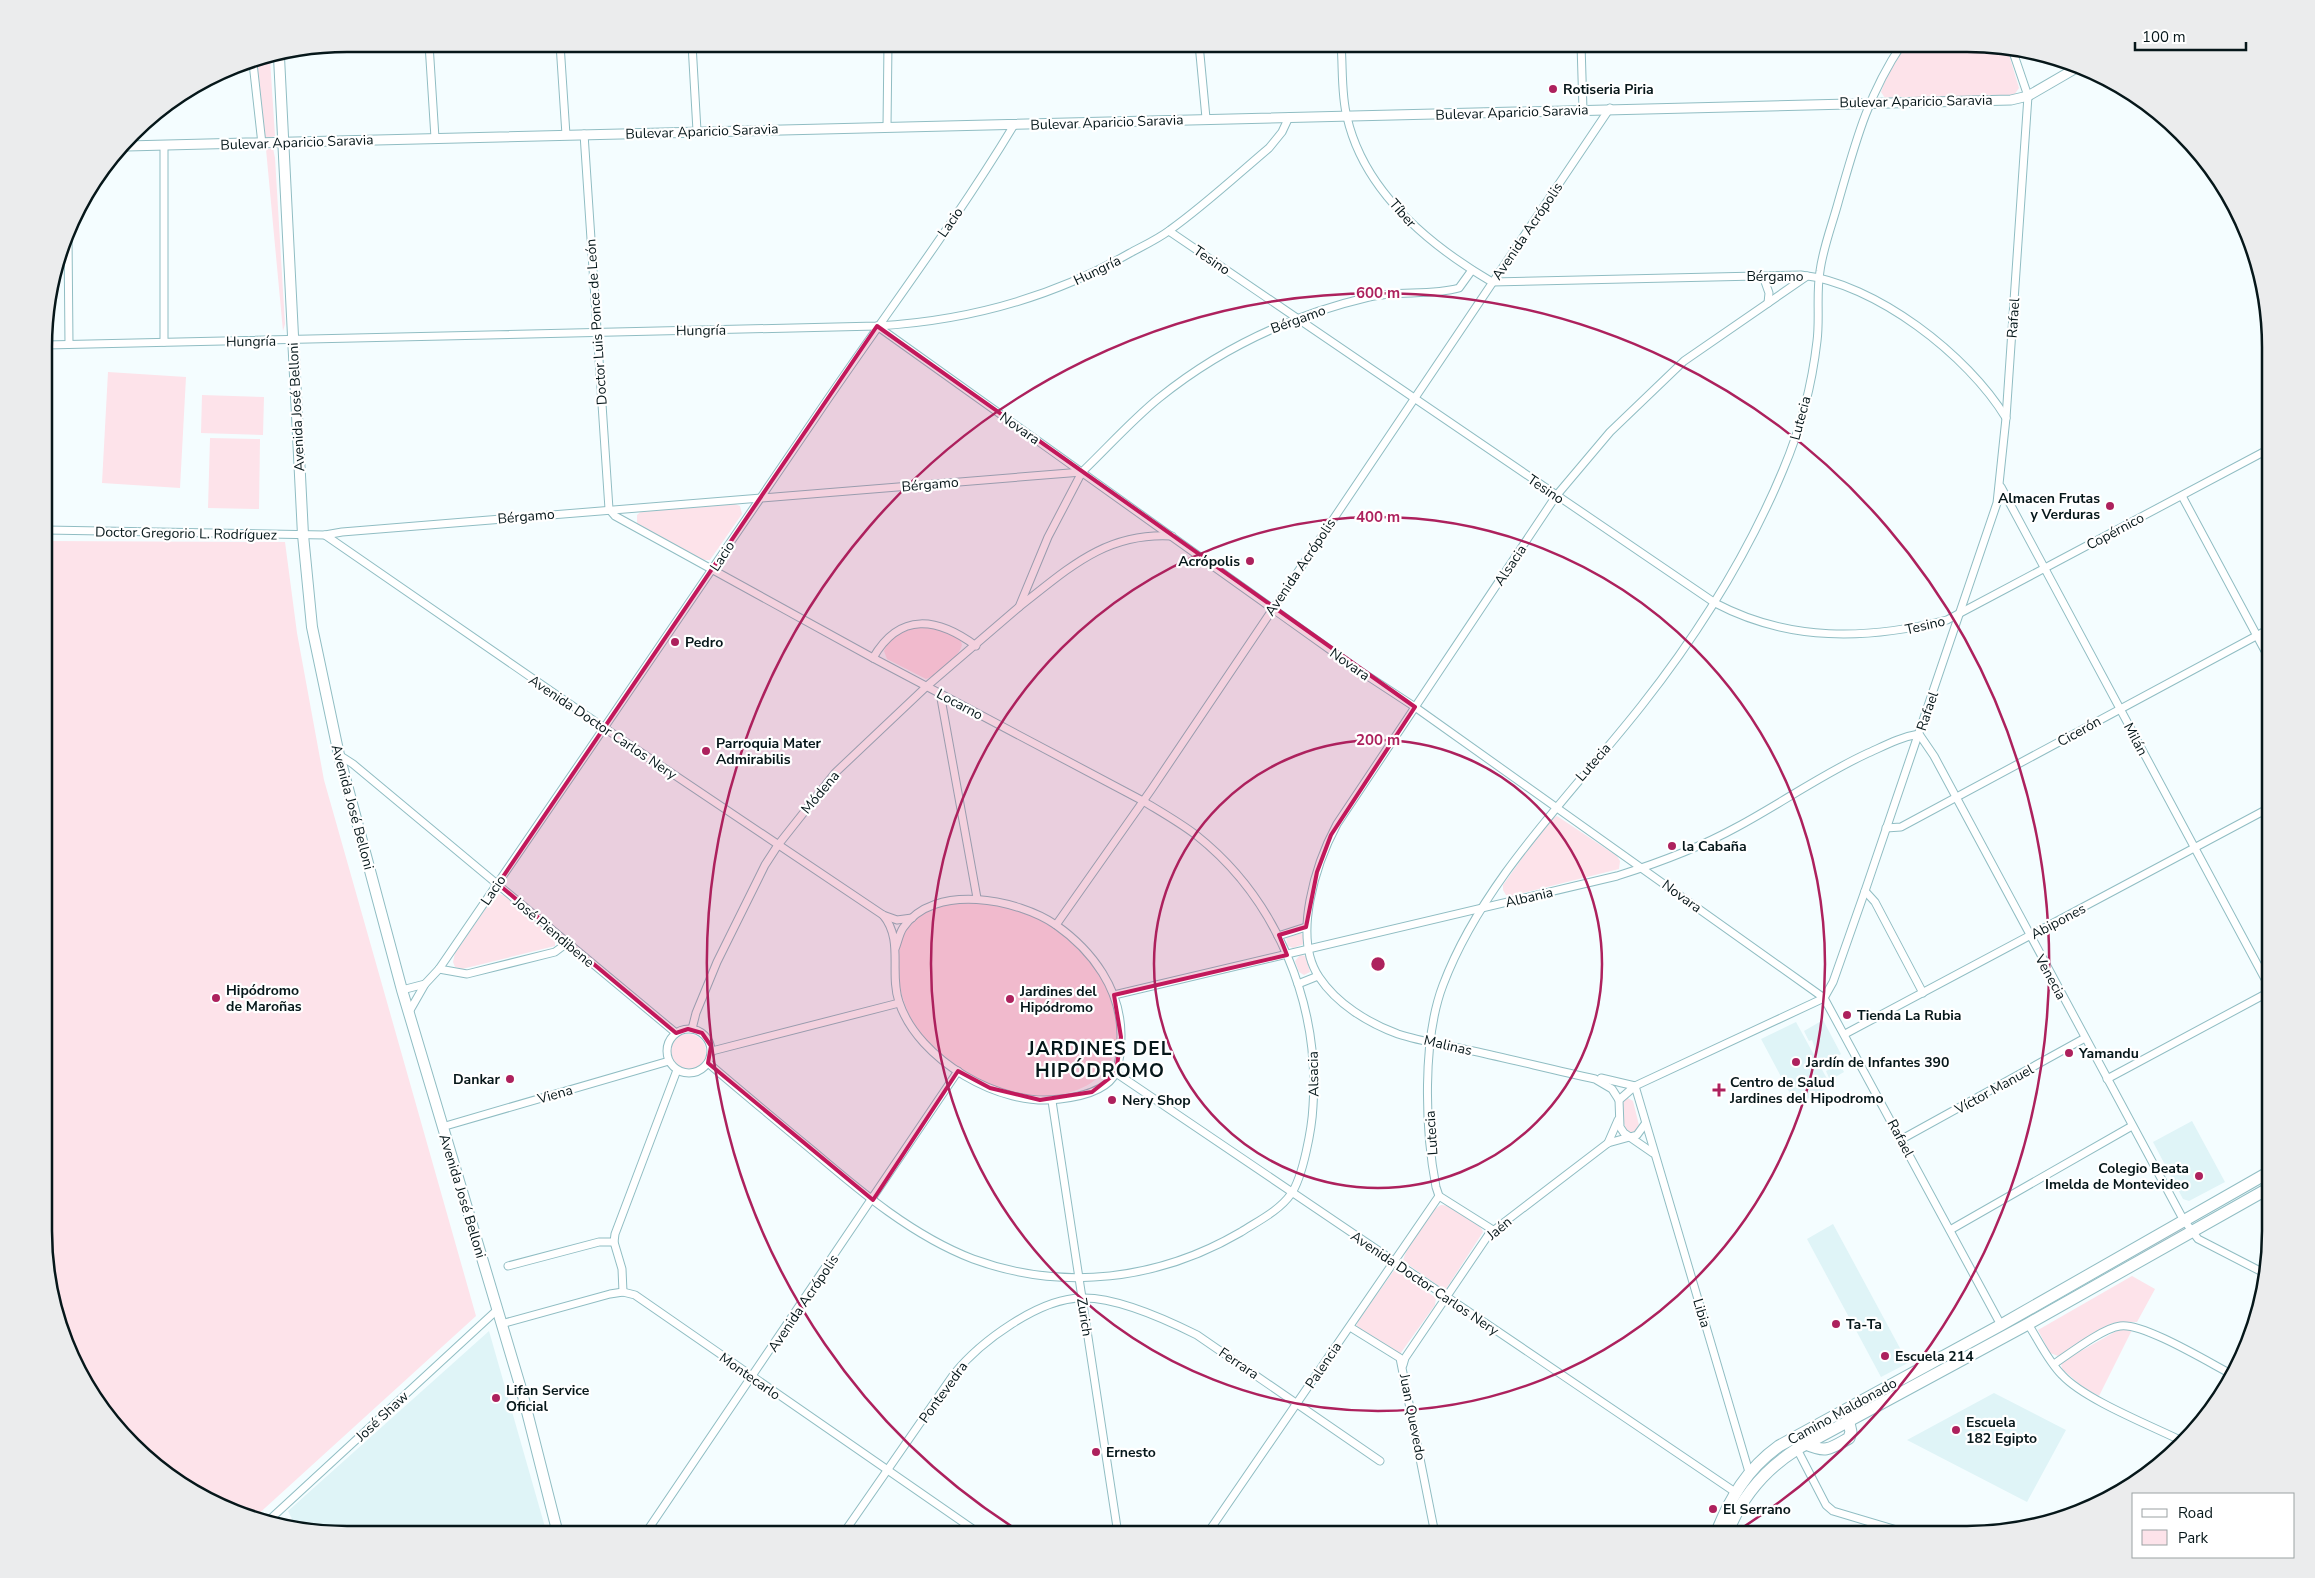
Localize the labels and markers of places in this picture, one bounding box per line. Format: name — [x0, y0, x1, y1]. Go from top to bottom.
place label: Rotiseria Piria — [1563, 80, 1654, 99]
marker: Rotiseria Piria — [1547, 83, 1559, 95]
place label: Almacen Frutas y Verduras — [1998, 489, 2100, 524]
marker: Almacen Frutas y Verduras — [2104, 500, 2116, 512]
place label: Acrópolis — [1178, 552, 1240, 571]
marker: Acrópolis — [1244, 555, 1256, 567]
place label: Pedro — [685, 633, 723, 652]
marker: Pedro — [669, 636, 681, 648]
place label: Parroquia Mater Admirabilis — [716, 734, 822, 769]
marker: Parroquia Mater Admirabilis — [700, 745, 712, 757]
place label: la Cabaña — [1682, 837, 1747, 856]
marker: la Cabaña — [1666, 840, 1678, 852]
centre of rings — [1369, 955, 1387, 973]
place label: Hipódromo de Maroñas — [226, 981, 302, 1016]
place label: Jardines del Hipódromo — [1019, 982, 1097, 1017]
marker: Hipódromo de Maroñas — [210, 992, 222, 1004]
marker: Jardines del Hipódromo — [1004, 993, 1016, 1005]
place label: Tienda La Rubia — [1857, 1006, 1962, 1025]
marker: Tienda La Rubia — [1841, 1009, 1853, 1021]
place label: Yamandu — [2078, 1044, 2139, 1063]
marker: Yamandu — [2063, 1047, 2075, 1059]
place label: Jardín de Infantes 390 — [1805, 1053, 1949, 1072]
marker: Jardín de Infantes 390 — [1790, 1056, 1802, 1068]
place label: Dankar — [453, 1070, 500, 1089]
marker: Dankar — [504, 1073, 516, 1085]
place label: Centro de Salud Jardines del Hipodromo — [1729, 1073, 1884, 1108]
marker: Centro de Salud Jardines del Hipodromo — [1712, 1083, 1726, 1097]
place label: Nery Shop — [1122, 1091, 1191, 1110]
marker: Nery Shop — [1106, 1094, 1118, 1106]
place label: Colegio Beata Imelda de Montevideo — [2045, 1159, 2189, 1194]
marker: Colegio Beata Imelda de Montevideo — [2193, 1170, 2205, 1182]
place label: Ta-Ta — [1846, 1315, 1882, 1334]
marker: Ta-Ta — [1830, 1318, 1842, 1330]
place label: Escuela 214 — [1895, 1347, 1974, 1366]
marker: Escuela 214 — [1879, 1350, 1891, 1362]
place label: Lifan Service Oficial — [506, 1381, 590, 1416]
marker: Lifan Service Oficial — [490, 1392, 502, 1404]
place label: Escuela 182 Egipto — [1966, 1413, 2037, 1448]
marker: Escuela 182 Egipto — [1950, 1424, 1962, 1436]
place label: Ernesto — [1106, 1443, 1156, 1462]
marker: Ernesto — [1090, 1446, 1102, 1458]
place label: El Serrano — [1723, 1500, 1791, 1519]
marker: El Serrano — [1707, 1503, 1719, 1515]

